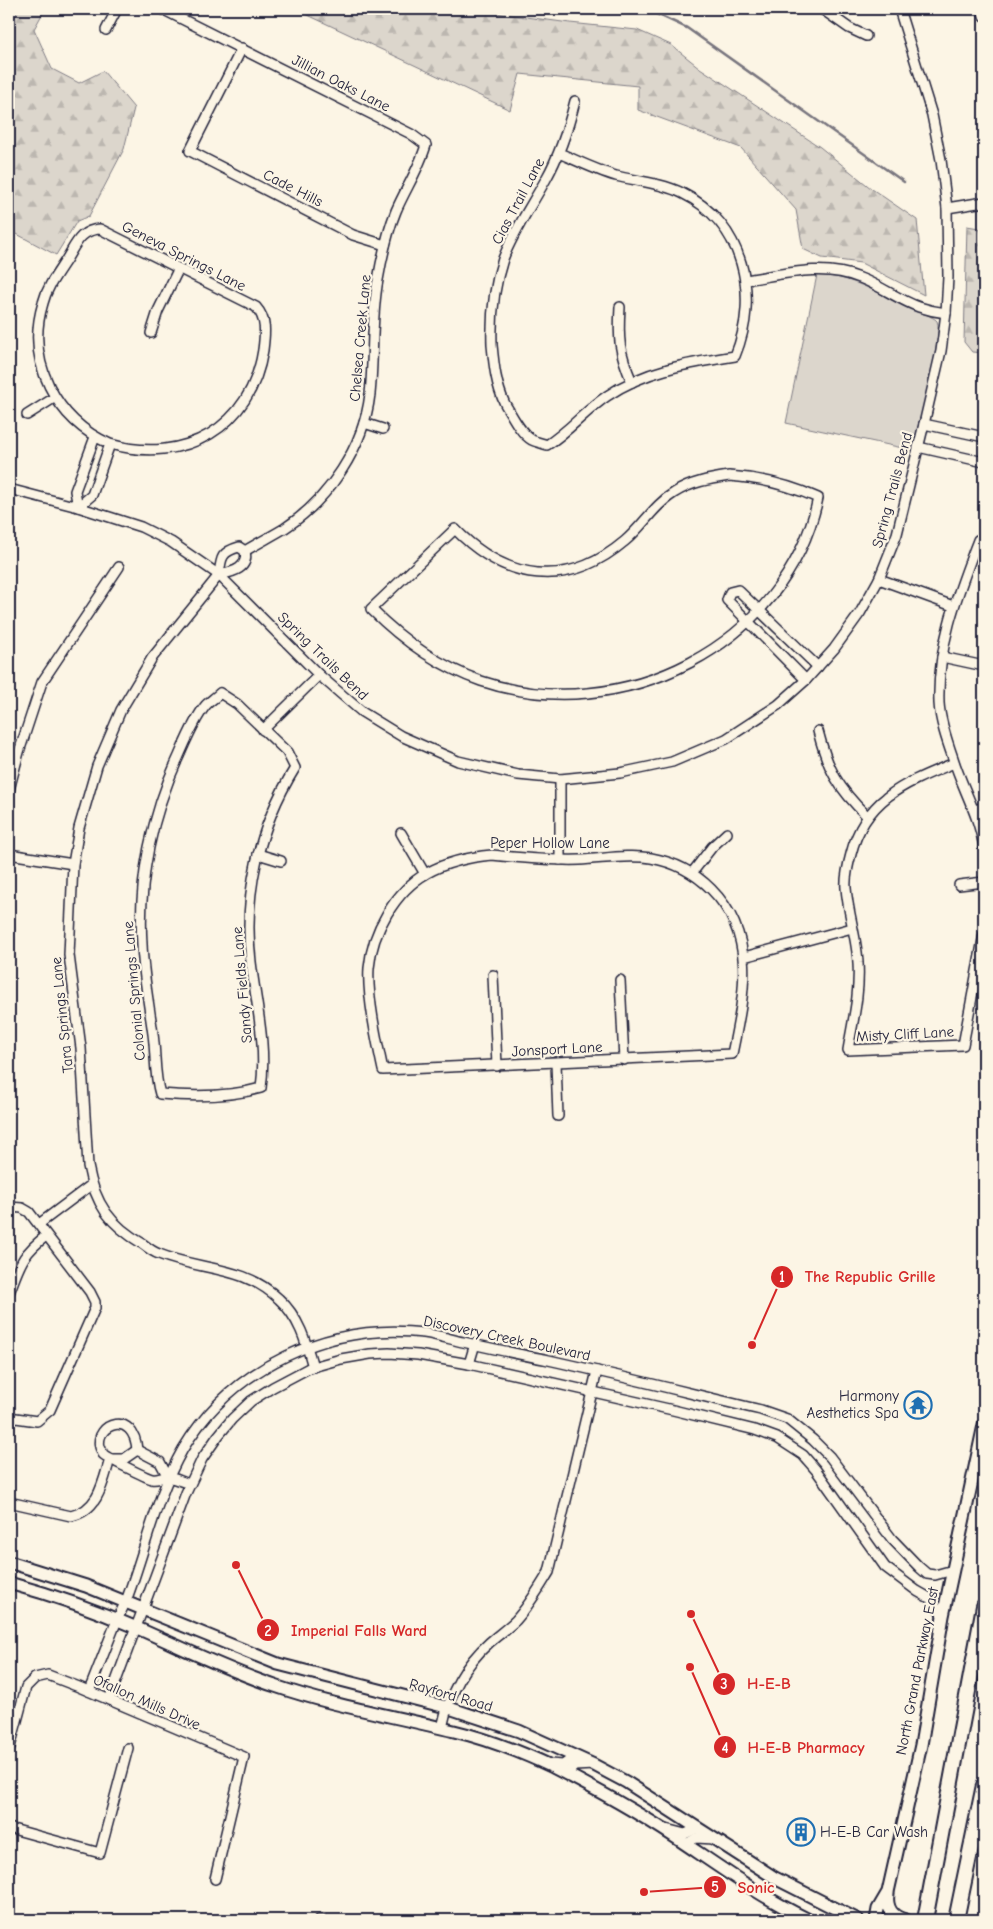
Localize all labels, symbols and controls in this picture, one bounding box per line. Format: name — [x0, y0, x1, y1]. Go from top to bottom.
street label: Jillian Oaks Lane — [289, 50, 394, 116]
street label: Cias Trail Lane — [488, 154, 549, 247]
street label: Cade Hills — [260, 165, 326, 211]
street label: Geneva Springs Lane — [119, 217, 249, 295]
street label: Chelsea Creek Lane — [345, 273, 375, 402]
street label: Spring Trails Bend — [868, 430, 916, 550]
street label: Spring Trails Bend — [274, 608, 372, 704]
street label: Peper Hollow Lane — [490, 834, 610, 852]
street label: Colonial Springs Lane — [119, 920, 149, 1062]
street label: Sandy Fields Lane — [228, 926, 256, 1044]
street label: Tara Springs Lane — [47, 956, 77, 1074]
street label: Misty Cliff Lane — [855, 1022, 955, 1046]
street label: Jonsport Lane — [511, 1038, 604, 1060]
callout: The Republic Grille — [769, 1261, 945, 1292]
text: 1 — [779, 1268, 785, 1286]
text: The Republic Grille — [805, 1268, 935, 1286]
street label: Discovery Creek Boulevard — [422, 1311, 592, 1365]
place label: Harmony Aesthetics Spa — [807, 1387, 899, 1422]
temple icon: Harmony Aesthetics Spa — [903, 1390, 933, 1420]
street label: North Grand Parkway East — [892, 1585, 942, 1757]
callout: Imperial Falls Ward — [256, 1615, 437, 1646]
text: 2 — [264, 1622, 272, 1640]
text: Imperial Falls Ward — [291, 1622, 427, 1640]
callout: H-E-B — [712, 1668, 801, 1699]
street label: Ofallon Mills Drive — [91, 1670, 204, 1734]
street label: Rayford Road — [407, 1675, 495, 1715]
text: 3 — [720, 1675, 728, 1693]
text: H-E-B — [747, 1675, 791, 1693]
callout: H-E-B Pharmacy — [712, 1732, 874, 1763]
text: 4 — [721, 1739, 729, 1757]
text: H-E-B Pharmacy — [747, 1739, 865, 1757]
building icon: H-E-B Car Wash — [786, 1817, 816, 1847]
place label: H-E-B Car Wash — [820, 1823, 928, 1841]
callout: Sonic — [702, 1871, 784, 1902]
text: 5 — [711, 1878, 719, 1896]
text: Sonic — [737, 1879, 775, 1897]

